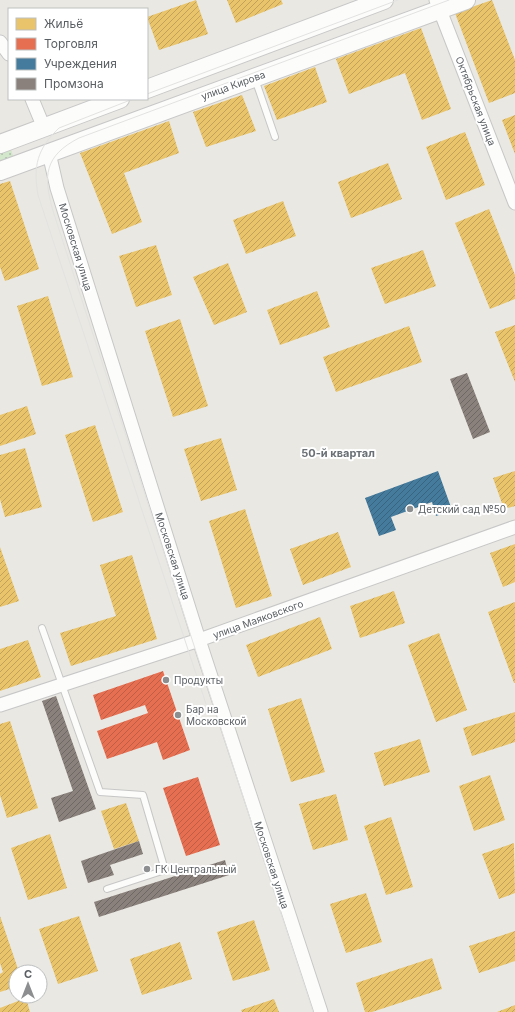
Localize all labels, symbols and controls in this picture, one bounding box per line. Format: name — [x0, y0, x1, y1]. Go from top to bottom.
legend — [8, 8, 148, 100]
text: Жильё — [44, 16, 83, 31]
text: Торговля — [44, 36, 98, 51]
street label: Октябрьская улица — [453, 55, 499, 147]
text: Учреждения — [44, 56, 117, 71]
street label: улица Кирова — [199, 68, 267, 102]
text: Промзона — [44, 76, 104, 91]
street label: Московская улица — [57, 202, 95, 292]
district label: 50-й квартал — [301, 446, 375, 460]
place label: Детский сад №50 — [418, 503, 506, 515]
marker: Детский сад №50 — [405, 504, 415, 514]
street label: Московская улица — [153, 511, 193, 601]
street label: улица Маяковского — [211, 597, 305, 641]
place label: Продукты — [174, 674, 223, 686]
marker: Продукты — [161, 675, 171, 685]
place label: Бар на Московской — [186, 703, 246, 727]
marker: Бар на Московской — [173, 710, 183, 720]
street label: Московская улица — [252, 820, 292, 910]
place label: ГК Центральный — [155, 863, 237, 875]
marker: ГК Центральный — [142, 864, 152, 874]
north arrow — [8, 964, 48, 1004]
text: С — [24, 967, 32, 981]

